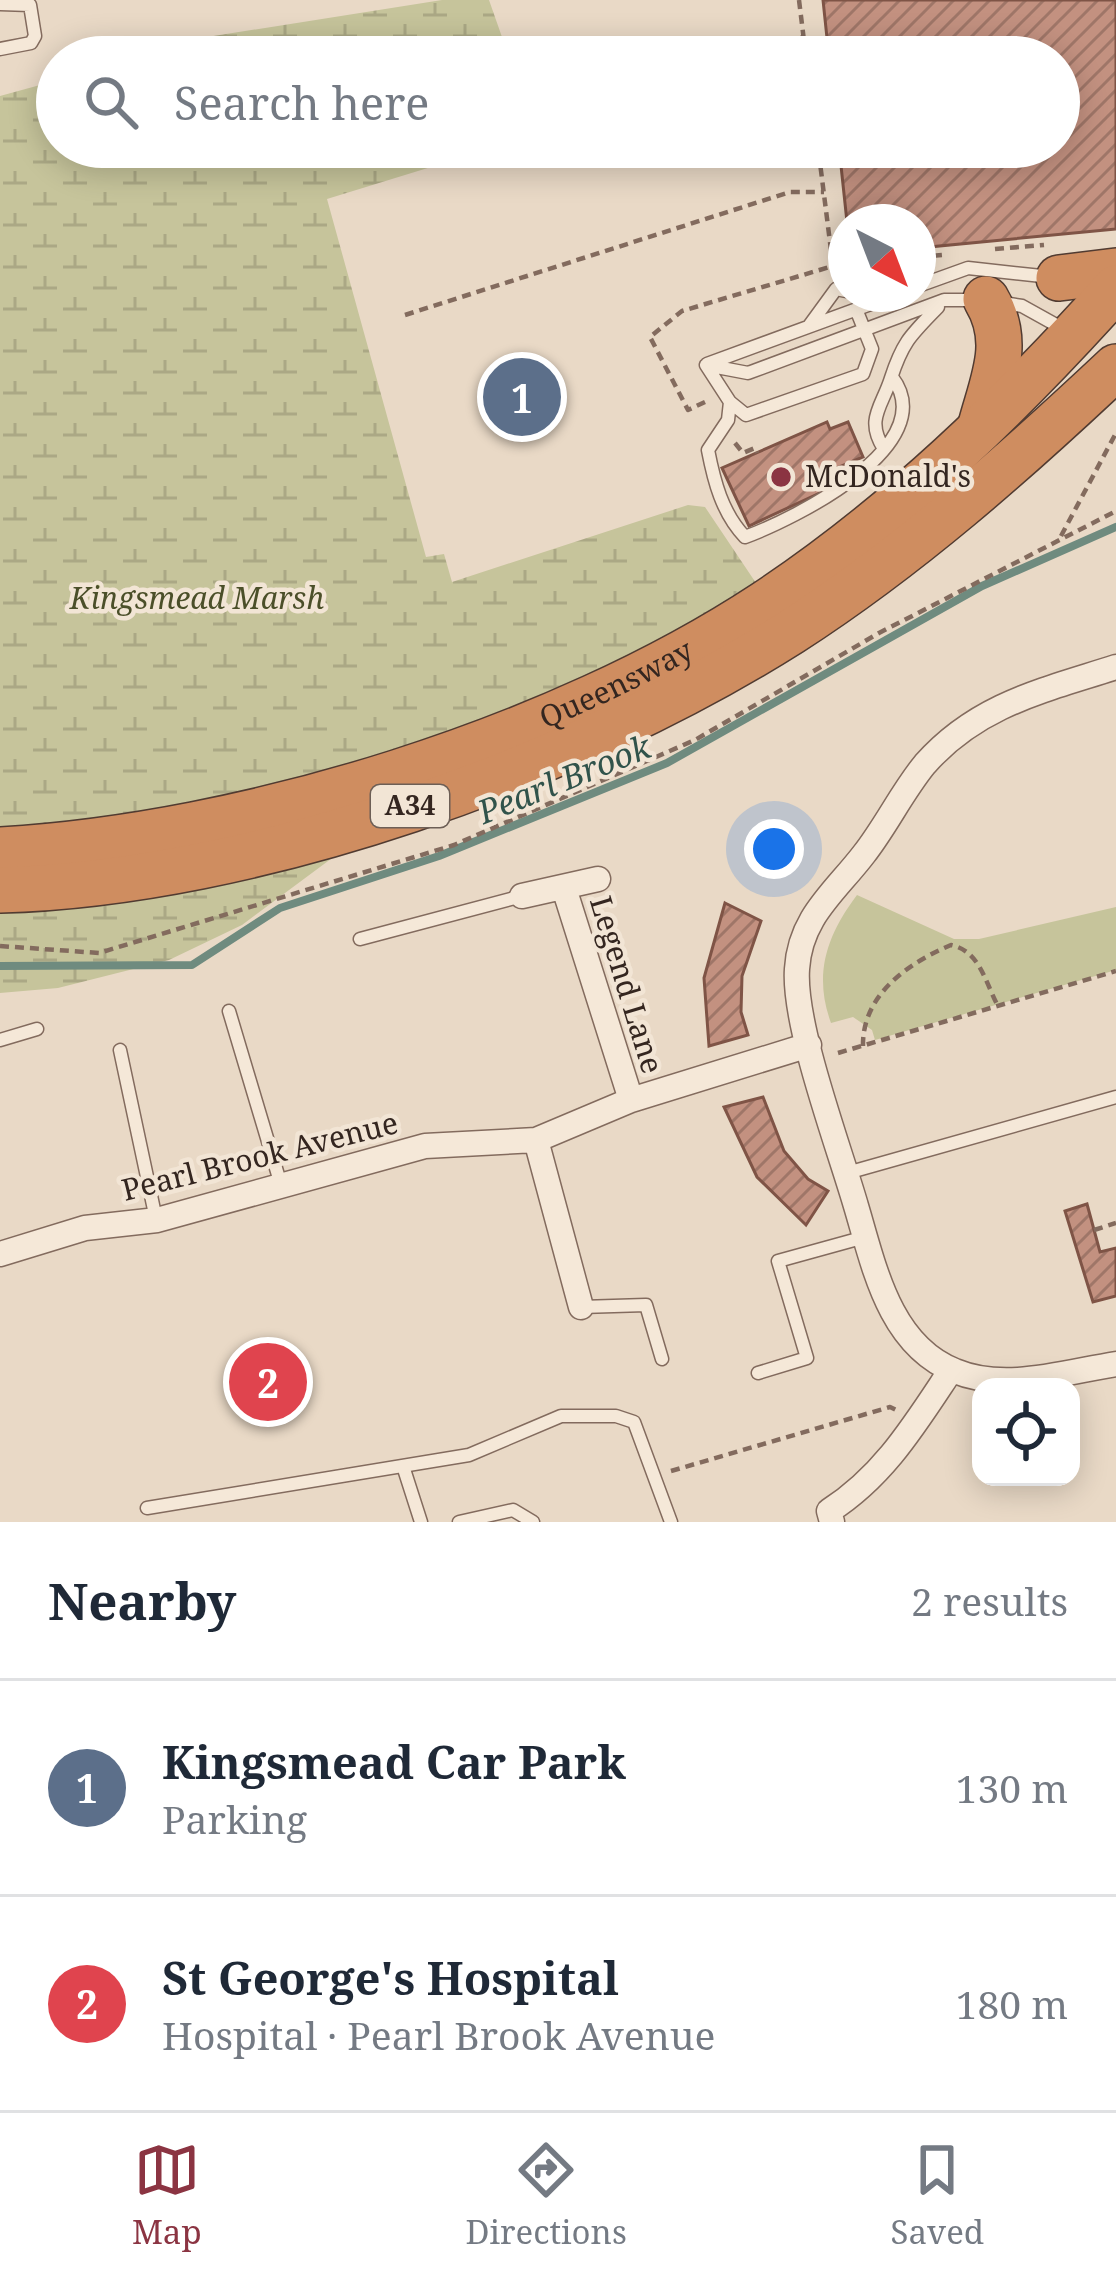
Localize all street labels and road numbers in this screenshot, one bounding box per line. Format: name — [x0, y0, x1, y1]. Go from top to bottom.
street label: Queensway — [533, 629, 700, 737]
road number: A34 — [371, 785, 449, 827]
street label: Legend Lane — [581, 891, 674, 1078]
street label: Pearl Brook Avenue — [117, 1101, 402, 1210]

